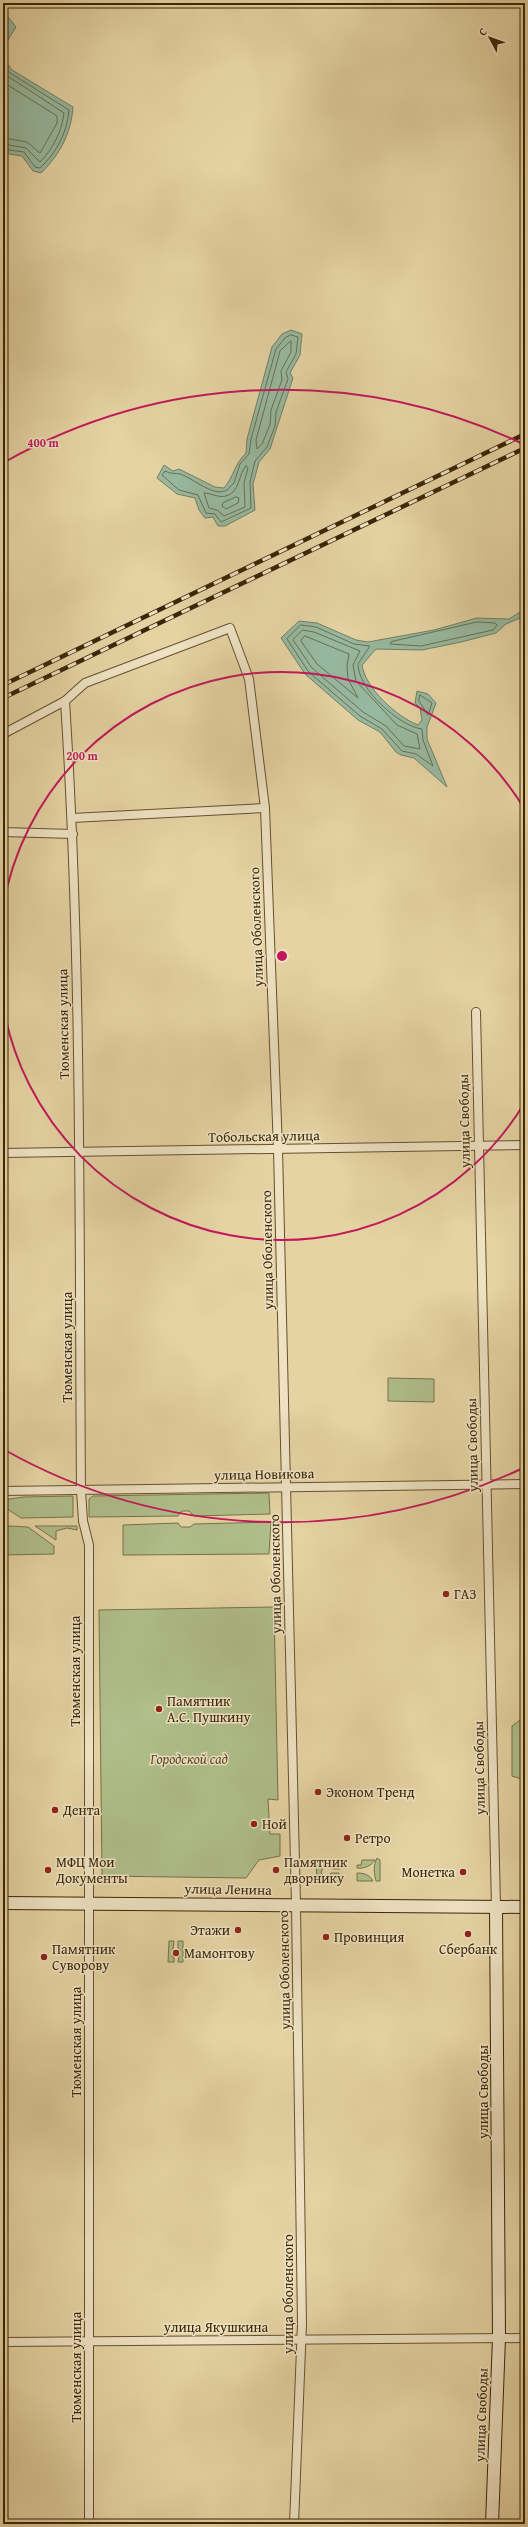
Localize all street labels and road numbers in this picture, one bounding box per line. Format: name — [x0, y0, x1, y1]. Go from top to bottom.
street label: улица Оболенского — [244, 867, 268, 988]
street label: Тюменская улица — [52, 968, 74, 1080]
street label: улица Свободы — [453, 1074, 475, 1169]
street label: Тобольская улица — [208, 1125, 320, 1147]
street label: улица Оболенского — [256, 1190, 278, 1311]
street label: Тюменская улица — [57, 1291, 77, 1402]
street label: улица Свободы — [461, 1398, 483, 1493]
street label: улица Новикова — [213, 1463, 315, 1485]
street label: улица Оболенского — [264, 1514, 286, 1635]
street label: Тюменская улица — [65, 1615, 85, 1726]
street label: улица Свободы — [468, 1721, 490, 1816]
street label: улица Ленина — [183, 1878, 272, 1900]
street label: улица Оболенского — [273, 1910, 295, 2031]
street label: Тюменская улица — [66, 1986, 86, 2097]
street label: улица Свободы — [473, 2045, 493, 2140]
street label: улица Оболенского — [278, 2234, 298, 2355]
street label: Тюменская улица — [66, 2311, 86, 2422]
street label: улица Якушкина — [163, 2317, 269, 2337]
street label: улица Свободы — [469, 2367, 493, 2463]

